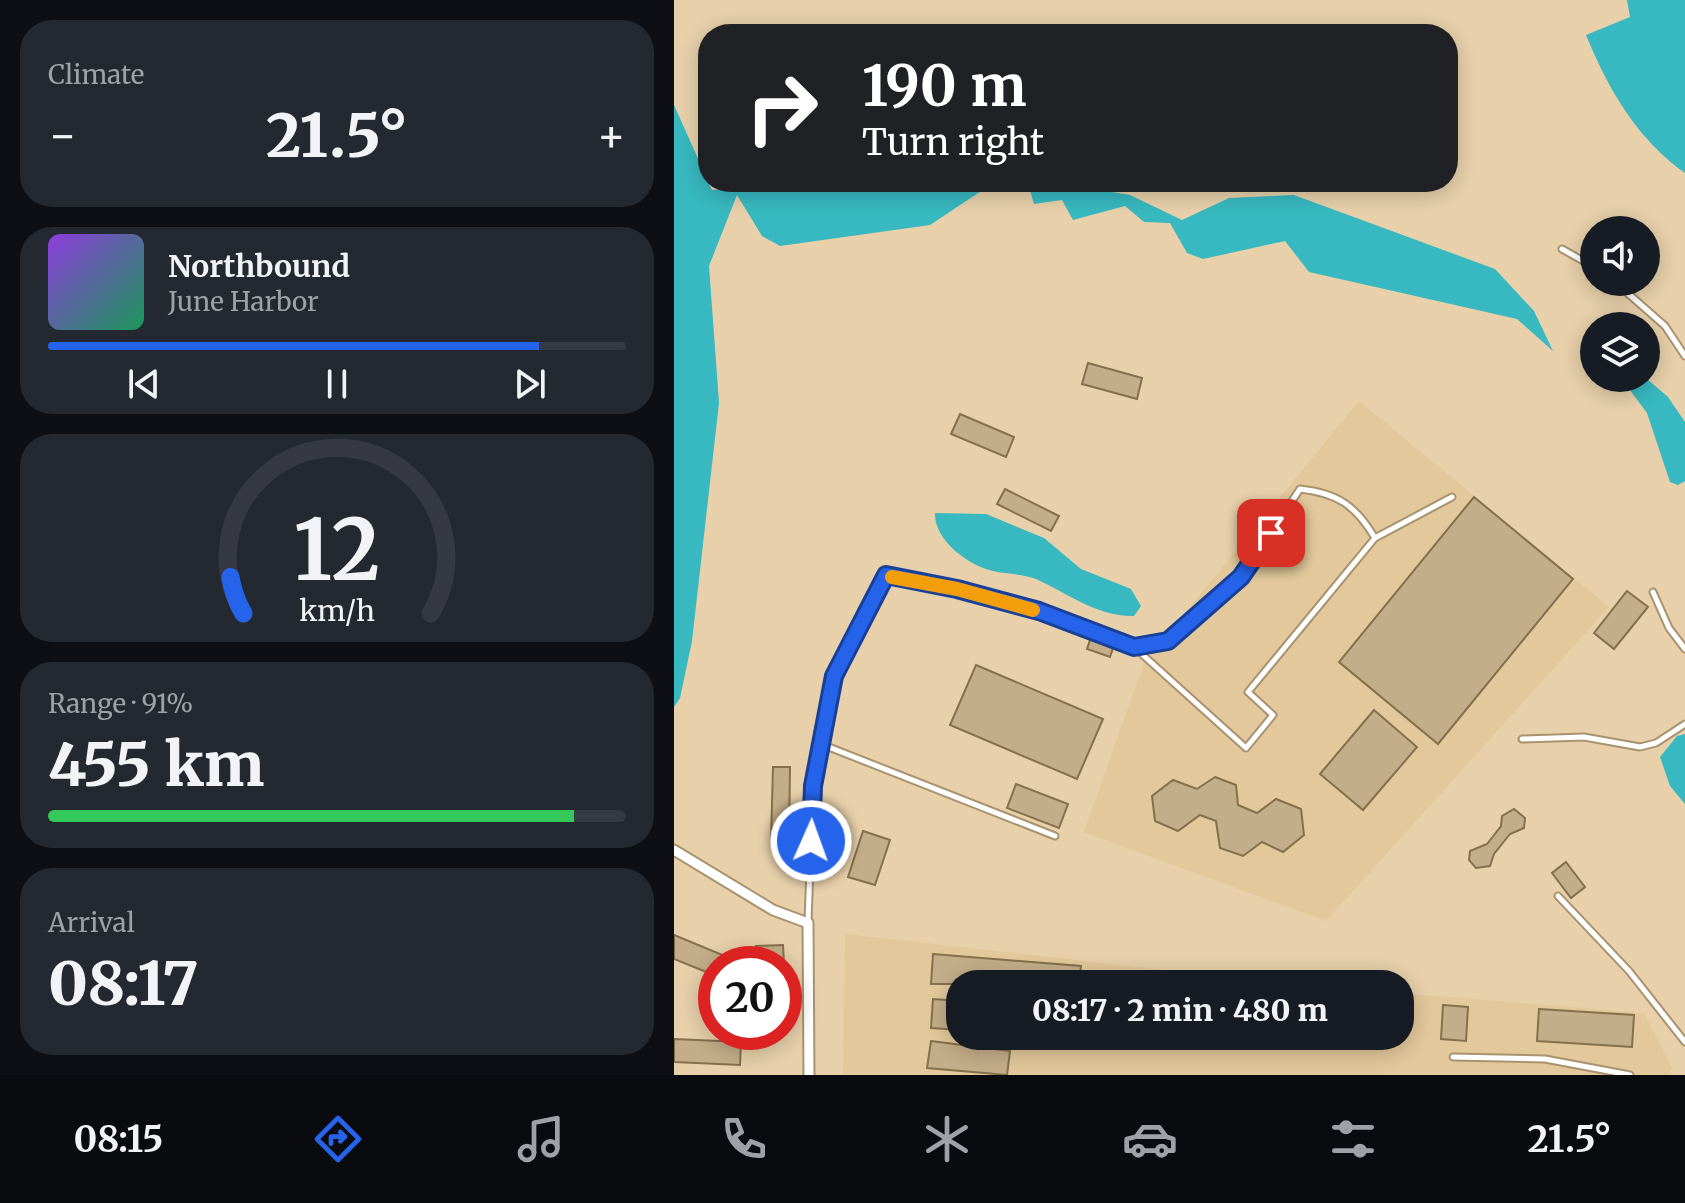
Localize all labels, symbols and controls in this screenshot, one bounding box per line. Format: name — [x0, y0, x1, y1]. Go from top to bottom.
text: 190 m — [862, 51, 1027, 121]
icon: right — [730, 56, 834, 160]
text: Climate — [48, 58, 144, 91]
text: 21.5° — [266, 98, 408, 173]
text: − — [48, 108, 77, 163]
text: + — [597, 108, 626, 163]
text: Turn right — [862, 120, 1044, 165]
map controls — [1580, 216, 1660, 392]
button: sound — [1580, 216, 1660, 296]
text: Northbound — [168, 247, 350, 285]
text: June Harbor — [168, 285, 319, 318]
button: layers — [1580, 312, 1660, 392]
icon: previous — [122, 362, 166, 406]
icon: pause — [315, 362, 359, 406]
icon: next — [508, 362, 552, 406]
text: 12 — [294, 497, 380, 602]
pin — [1237, 499, 1305, 567]
icon: arrive — [1249, 511, 1293, 555]
text: km/h — [299, 593, 375, 629]
text: Range · 91% — [48, 687, 193, 720]
text: 455 km — [48, 727, 264, 802]
position arrow — [769, 799, 853, 883]
text: Arrival — [48, 906, 135, 939]
text: 08:17 — [48, 946, 199, 1021]
speed limit sign: 20 — [698, 946, 802, 1050]
text: 08:17 · 2 min · 480 m — [1032, 991, 1328, 1029]
icon: directions — [310, 1111, 366, 1167]
icon: music — [513, 1111, 569, 1167]
icon: phone — [716, 1111, 772, 1167]
icon: climate — [919, 1111, 975, 1167]
icon: car — [1122, 1111, 1178, 1167]
icon: filters — [1325, 1111, 1381, 1167]
text: 08:15 — [73, 1117, 163, 1162]
text: 21.5° — [1528, 1117, 1611, 1162]

